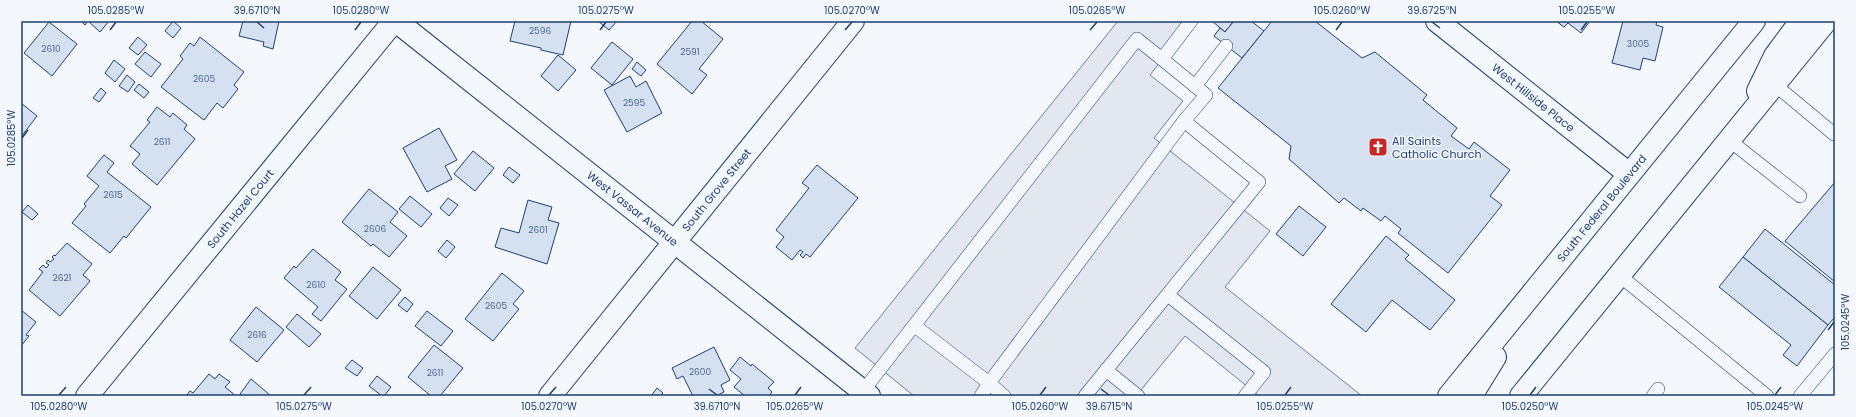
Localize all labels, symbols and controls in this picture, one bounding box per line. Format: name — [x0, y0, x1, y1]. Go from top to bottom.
text: 105.0285°W — [88, 3, 144, 18]
text: 39.6710°N — [234, 3, 280, 18]
text: 105.0280°W — [333, 3, 389, 18]
text: 105.0275°W — [578, 3, 634, 18]
text: 105.0270°W — [824, 3, 880, 18]
text: 105.0265°W — [1069, 3, 1125, 18]
text: 105.0260°W — [1314, 3, 1370, 18]
text: 39.6725°N — [1407, 3, 1457, 18]
text: 105.0255°W — [1559, 3, 1615, 18]
house number: 2596 — [529, 25, 551, 37]
house number: 3005 — [1627, 38, 1649, 50]
house number: 2610 — [41, 43, 61, 55]
house number: 2591 — [680, 46, 700, 58]
street label: West Hillside Place — [1488, 60, 1578, 136]
house number: 2605 — [193, 73, 215, 85]
house number: 2595 — [623, 97, 645, 109]
text: 105.0285°W — [4, 110, 19, 166]
place label: All Saints Catholic Church — [1392, 133, 1481, 162]
house number: 2611 — [154, 136, 170, 148]
church icon: All Saints Catholic Church — [1367, 136, 1389, 158]
street label: South Grove Street — [678, 145, 755, 235]
street label: South Federal Boulevard — [1553, 151, 1650, 265]
street label: South Hazel Court — [203, 166, 277, 252]
street label: West Vassar Avenue — [584, 167, 682, 250]
house number: 2615 — [103, 189, 123, 201]
house number: 2606 — [364, 223, 386, 235]
house number: 2601 — [528, 224, 548, 236]
house number: 2621 — [53, 272, 72, 284]
house number: 2610 — [306, 279, 326, 291]
text: 105.0245°W — [1838, 294, 1853, 350]
house number: 2605 — [485, 300, 507, 312]
house number: 2616 — [247, 329, 267, 341]
house number: 2600 — [689, 366, 711, 378]
house number: 2611 — [427, 367, 443, 379]
text: 105.0280°W — [31, 399, 87, 414]
text: 105.0275°W — [276, 399, 332, 414]
text: 105.0270°W — [521, 399, 577, 414]
text: 39.6710°N — [694, 399, 740, 414]
text: 105.0265°W — [767, 399, 823, 414]
text: 105.0260°W — [1012, 399, 1068, 414]
text: 39.6715°N — [1086, 399, 1132, 414]
text: 105.0255°W — [1257, 399, 1313, 414]
text: 105.0250°W — [1502, 399, 1558, 414]
text: 105.0245°W — [1747, 399, 1803, 414]

